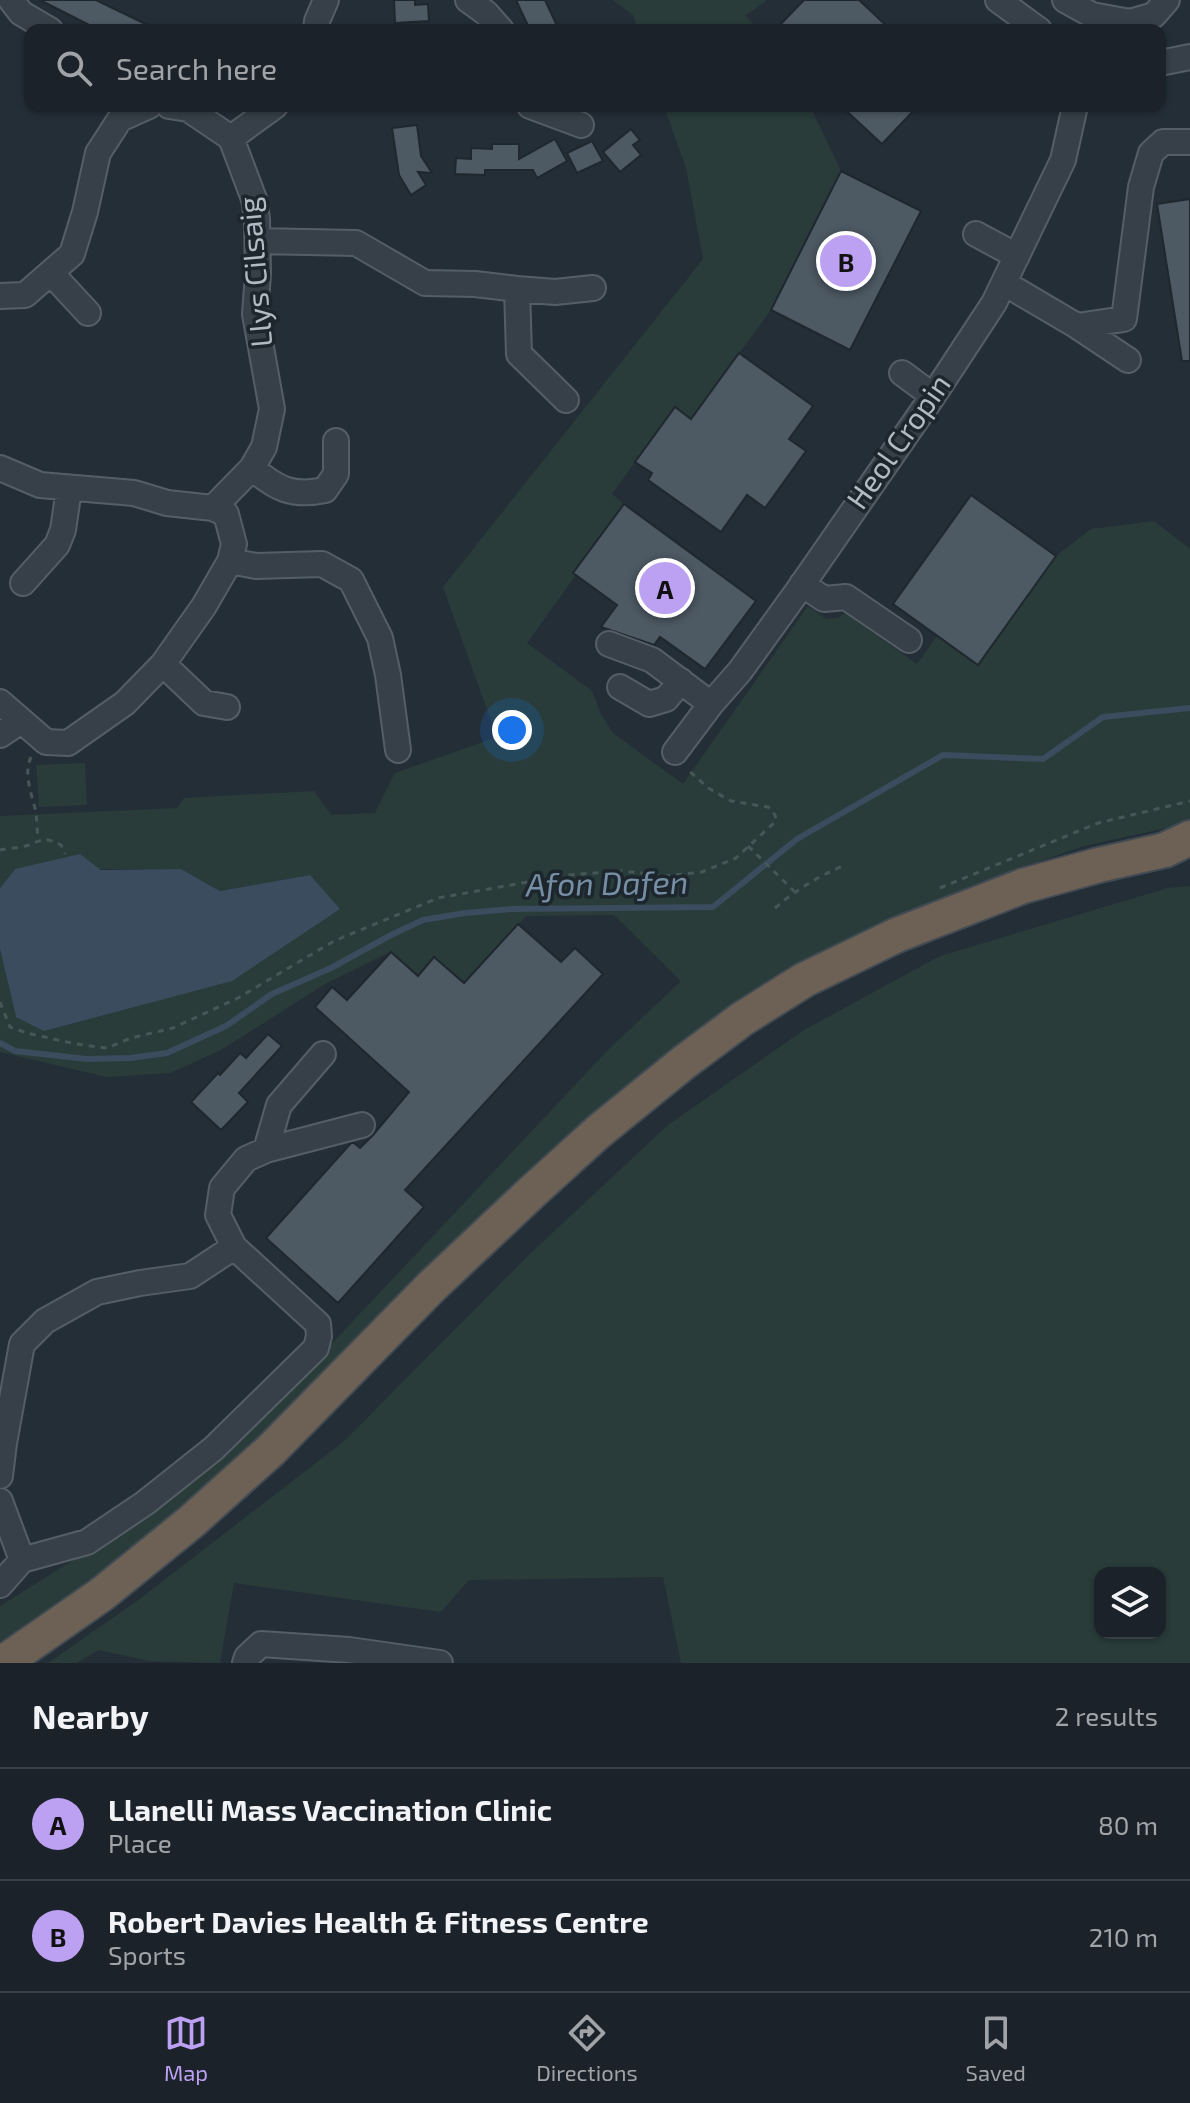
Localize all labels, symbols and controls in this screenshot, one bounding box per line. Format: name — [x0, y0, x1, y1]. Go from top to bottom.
search box — [24, 24, 1166, 112]
icon: search — [52, 46, 96, 90]
text: Search here — [116, 50, 277, 86]
street label: Llys Cilsaig — [229, 195, 279, 349]
pin: B — [820, 231, 872, 291]
street label: Heol Cropin — [838, 367, 957, 515]
pin: A — [639, 558, 691, 618]
your location — [492, 710, 532, 750]
water label: Afon Dafen — [524, 862, 689, 903]
map controls — [1094, 1567, 1166, 1639]
button: layers — [1094, 1567, 1166, 1639]
text: Nearby — [32, 1695, 149, 1736]
text: 2 results — [1055, 1700, 1158, 1731]
text: Llanelli Mass Vaccination Clinic — [108, 1791, 552, 1827]
text: A — [50, 1809, 66, 1840]
text: 80 m — [1098, 1809, 1158, 1840]
text: Place — [108, 1827, 172, 1858]
text: Robert Davies Health & Fitness Centre — [108, 1903, 649, 1939]
text: B — [50, 1921, 66, 1952]
text: 210 m — [1089, 1921, 1158, 1952]
text: Sports — [108, 1939, 186, 1970]
tab: Map — [164, 2011, 208, 2085]
tab: Directions — [536, 2011, 638, 2085]
tab: Saved — [966, 2011, 1026, 2085]

